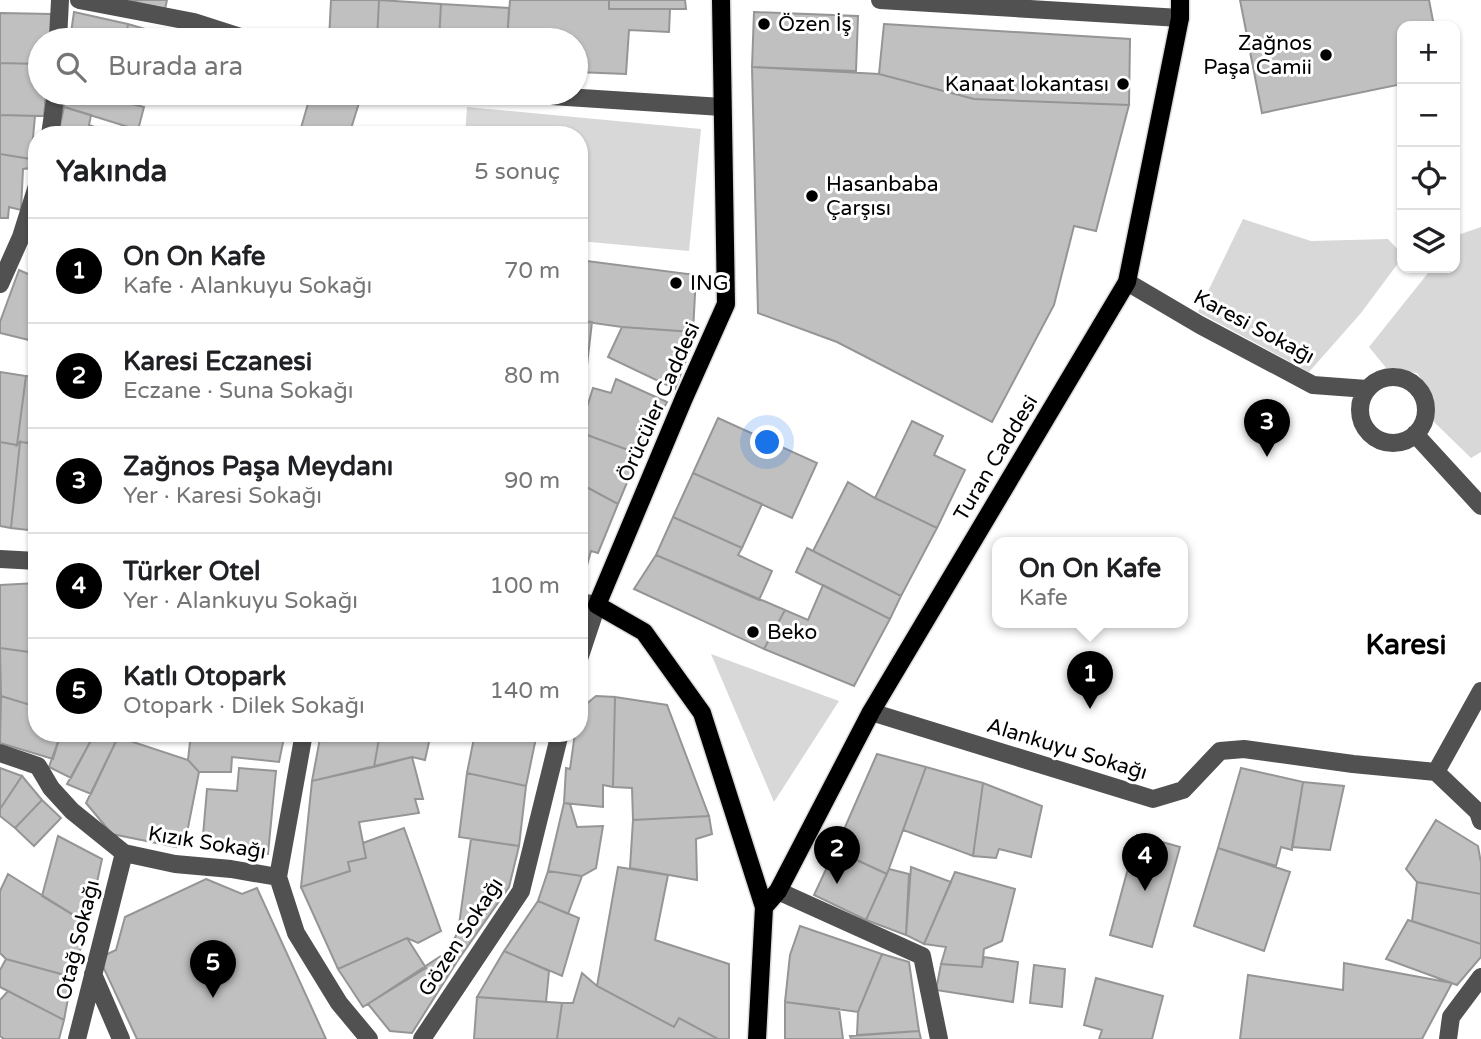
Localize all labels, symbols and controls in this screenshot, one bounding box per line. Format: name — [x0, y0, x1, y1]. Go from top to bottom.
place label: Özen İş — [778, 12, 851, 37]
marker: Özen İş — [756, 16, 772, 32]
map controls — [1397, 21, 1460, 273]
button: + — [1397, 21, 1460, 84]
search box — [28, 28, 588, 105]
place label: Zağnos Paşa Camii — [1203, 31, 1312, 80]
marker: Zağnos Paşa Camii — [1318, 47, 1334, 63]
icon: search — [52, 48, 90, 86]
text: Burada ara — [108, 51, 243, 82]
place label: Kanaat lokantası — [945, 72, 1109, 97]
marker: Kanaat lokantası — [1115, 76, 1131, 92]
button: − — [1397, 84, 1460, 147]
button: locate — [1397, 147, 1460, 210]
text: Yakında — [56, 153, 167, 190]
text: 5 sonuç — [474, 158, 560, 186]
place label: Hasanbaba Çarşısı — [826, 172, 938, 221]
marker: Hasanbaba Çarşısı — [804, 188, 820, 204]
button: layers — [1397, 210, 1460, 273]
text: On On Kafe — [123, 241, 266, 272]
text: 1 — [72, 257, 86, 285]
text: 70 m — [504, 257, 560, 285]
place label: ING — [690, 271, 729, 296]
text: Kafe · Alankuyu Sokağı — [123, 272, 372, 300]
marker: ING — [668, 275, 684, 291]
street label: Karesi Sokağı — [1189, 285, 1319, 369]
street label: Örücüler Caddesi — [613, 318, 705, 486]
text: Karesi Eczanesi — [123, 346, 312, 377]
text: 2 — [72, 362, 86, 390]
text: 80 m — [504, 362, 560, 390]
text: Eczane · Suna Sokağı — [123, 377, 353, 405]
street label: Turan Caddesi — [949, 390, 1043, 526]
pin: 3 — [1244, 399, 1290, 457]
your location — [750, 425, 784, 459]
text: Zağnos Paşa Meydanı — [123, 451, 393, 482]
text: 3 — [72, 467, 86, 495]
text: 90 m — [504, 467, 560, 495]
text: Yer · Karesi Sokağı — [123, 482, 322, 510]
popup — [992, 537, 1188, 628]
text: On On Kafe — [1019, 553, 1161, 584]
text: Türker Otel — [123, 556, 261, 587]
text: 4 — [72, 572, 86, 600]
text: 100 m — [490, 572, 560, 600]
text: Kafe — [1019, 584, 1068, 612]
text: Yer · Alankuyu Sokağı — [123, 587, 358, 615]
place label: Beko — [767, 620, 817, 645]
marker: Beko — [745, 624, 761, 640]
district label: Karesi — [1365, 628, 1447, 662]
pin: 1 — [1067, 651, 1113, 709]
text: Katlı Otopark — [123, 661, 286, 692]
text: 5 — [72, 677, 86, 705]
text: 140 m — [490, 677, 560, 705]
text: Otopark · Dilek Sokağı — [123, 692, 365, 720]
street label: Alankuyu Sokağı — [984, 713, 1150, 785]
street label: Kızık Sokağı — [146, 821, 268, 865]
pin: 2 — [814, 826, 860, 884]
pin: 4 — [1122, 833, 1168, 891]
street label: Gözen Sokağı — [413, 873, 509, 1001]
street label: Otağ Sokağı — [51, 877, 105, 1003]
pin: 5 — [190, 940, 236, 998]

